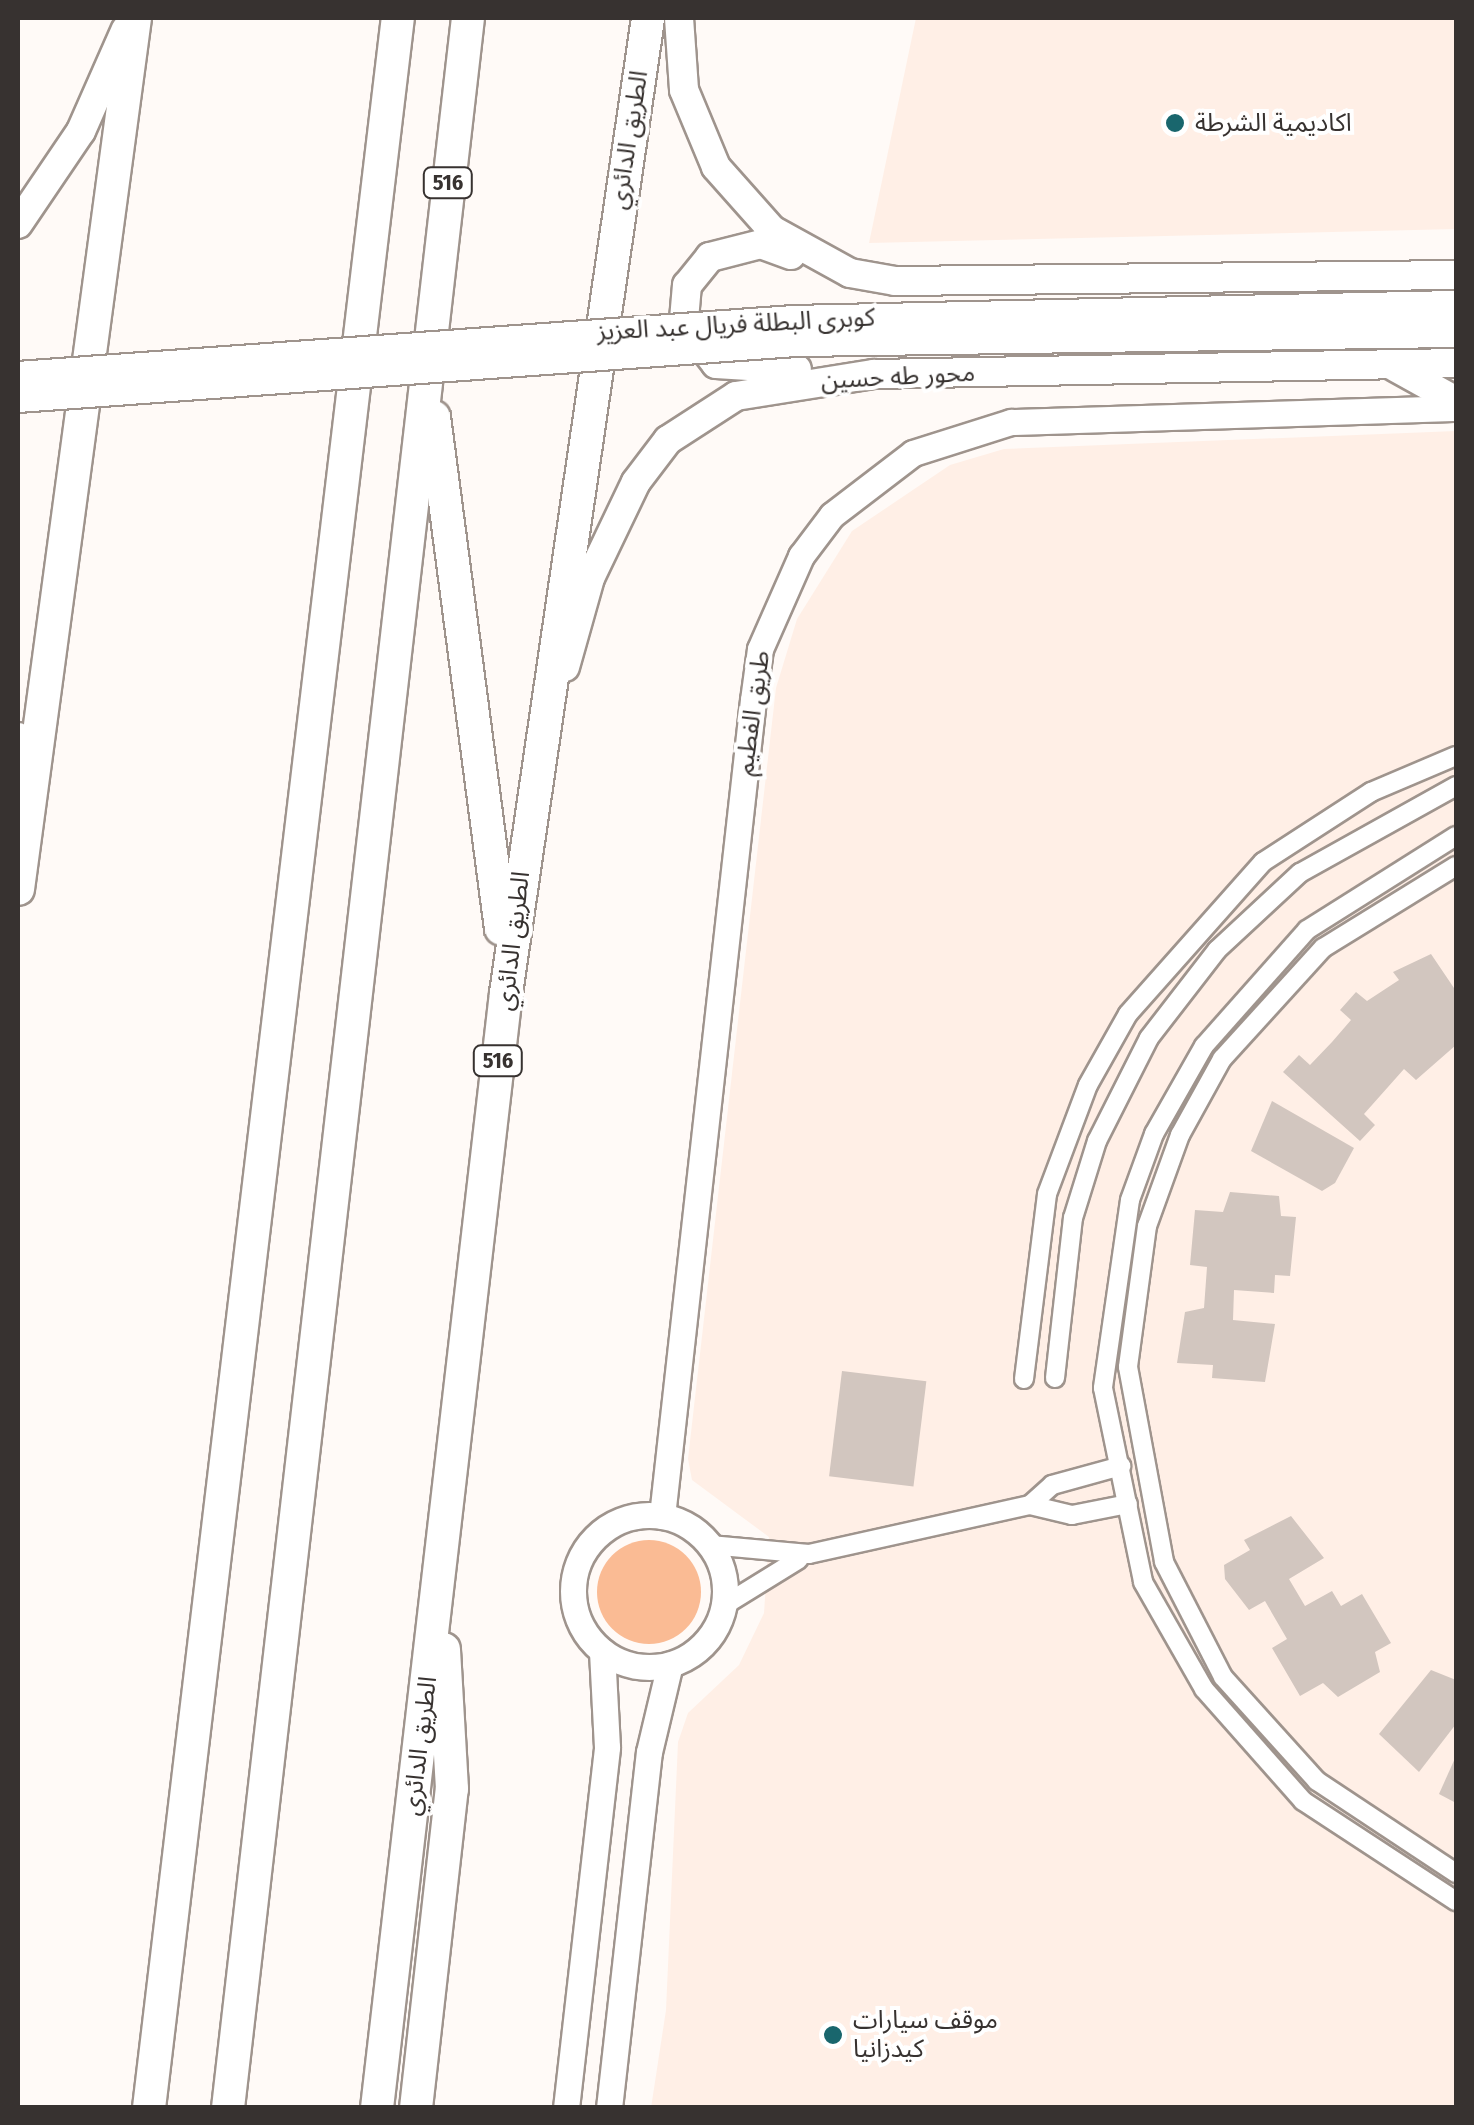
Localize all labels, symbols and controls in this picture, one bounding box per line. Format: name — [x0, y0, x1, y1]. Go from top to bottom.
street label: الطريق الدائري — [603, 68, 655, 212]
place label: اكاديمية الشرطة — [1195, 108, 1352, 138]
marker: اكاديمية الشرطة — [1164, 112, 1186, 134]
road number: 516 — [420, 166, 476, 200]
street label: كوبرى البطلة فريال عبد العزيز — [596, 303, 876, 347]
street label: محور طه حسين — [820, 358, 976, 396]
street label: طريق الفطيم — [729, 649, 777, 777]
street label: الطريق الدائري — [490, 870, 536, 1012]
road number: 516 — [470, 1044, 526, 1078]
street label: الطريق الدائري — [397, 1675, 443, 1817]
place label: موقف سيارات كيدزانيا — [853, 2006, 998, 2065]
marker: موقف سيارات كيدزانيا — [822, 2024, 844, 2046]

